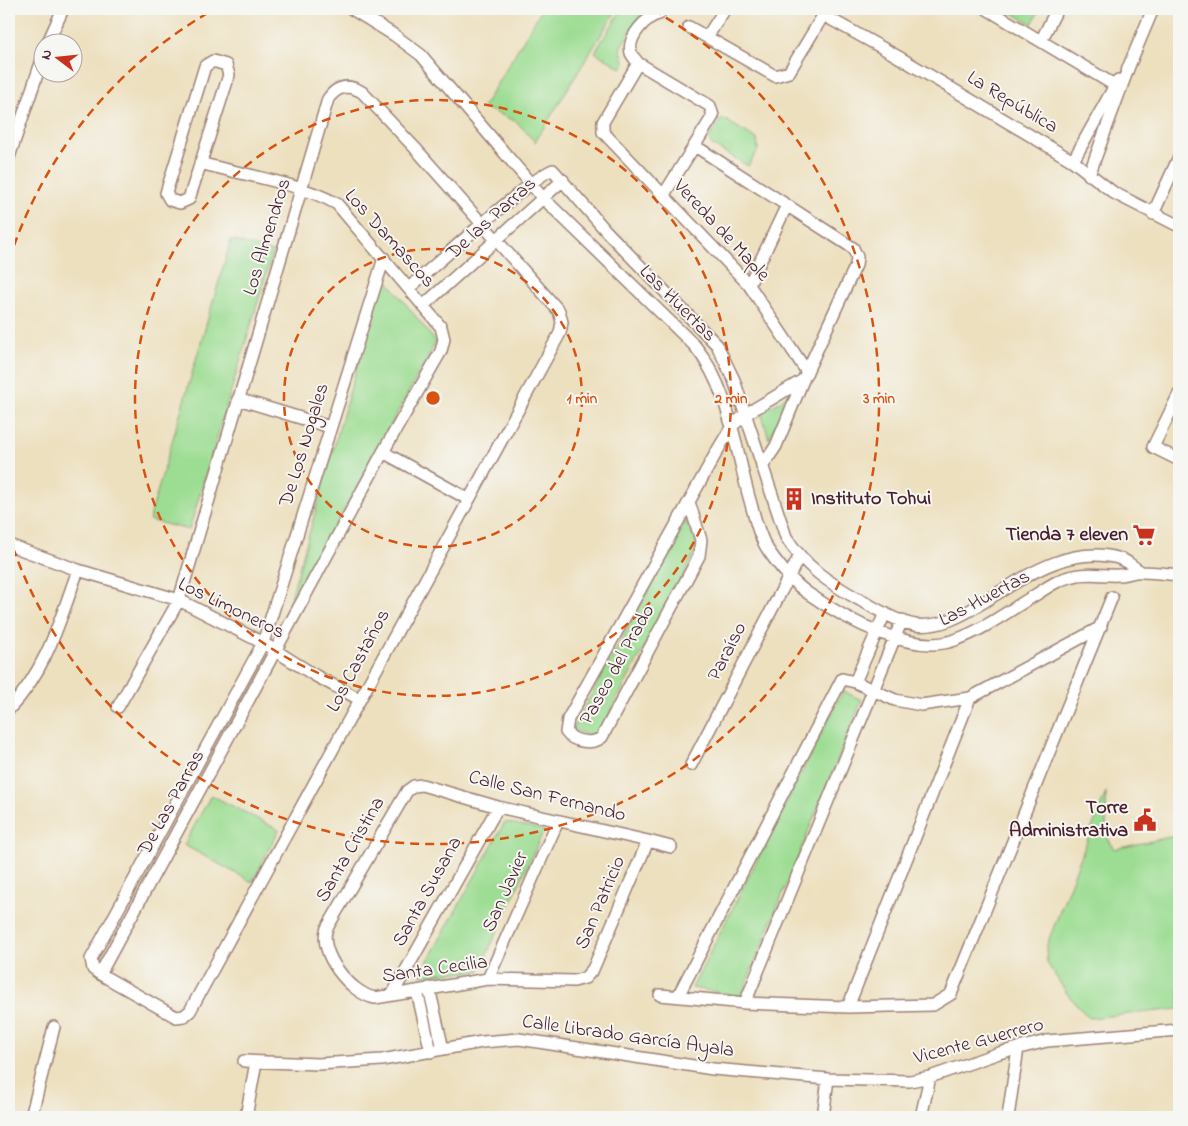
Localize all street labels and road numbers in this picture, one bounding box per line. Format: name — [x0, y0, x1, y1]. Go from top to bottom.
street label: La República — [961, 64, 1063, 142]
street label: De las Parras — [440, 171, 544, 268]
street label: Vereda de Maple — [665, 172, 776, 289]
street label: Los Almendros — [236, 175, 300, 299]
street label: Los Damascos — [337, 183, 441, 295]
street label: Las Huertas — [632, 259, 722, 349]
street label: De Los Nogales — [272, 380, 339, 512]
street label: Las Huertas — [934, 563, 1036, 635]
street label: Los Limoneros — [173, 571, 289, 647]
street label: Paseo del Prado — [573, 600, 663, 730]
street label: Los Castaños — [320, 604, 398, 718]
street label: Paraíso — [701, 618, 755, 686]
street label: De Las Parras — [131, 745, 213, 862]
street label: Calle San Fernando — [465, 763, 629, 831]
street label: Santa Cristina — [309, 792, 393, 908]
street label: Santa Susana — [386, 832, 470, 952]
street label: San Javier — [475, 846, 537, 937]
street label: San Patricio — [568, 852, 634, 954]
street label: Santa Cecilia — [380, 948, 490, 992]
street label: Calle Librado García Ayala — [520, 1008, 736, 1066]
street label: Vicente Guerrero — [910, 1011, 1047, 1074]

